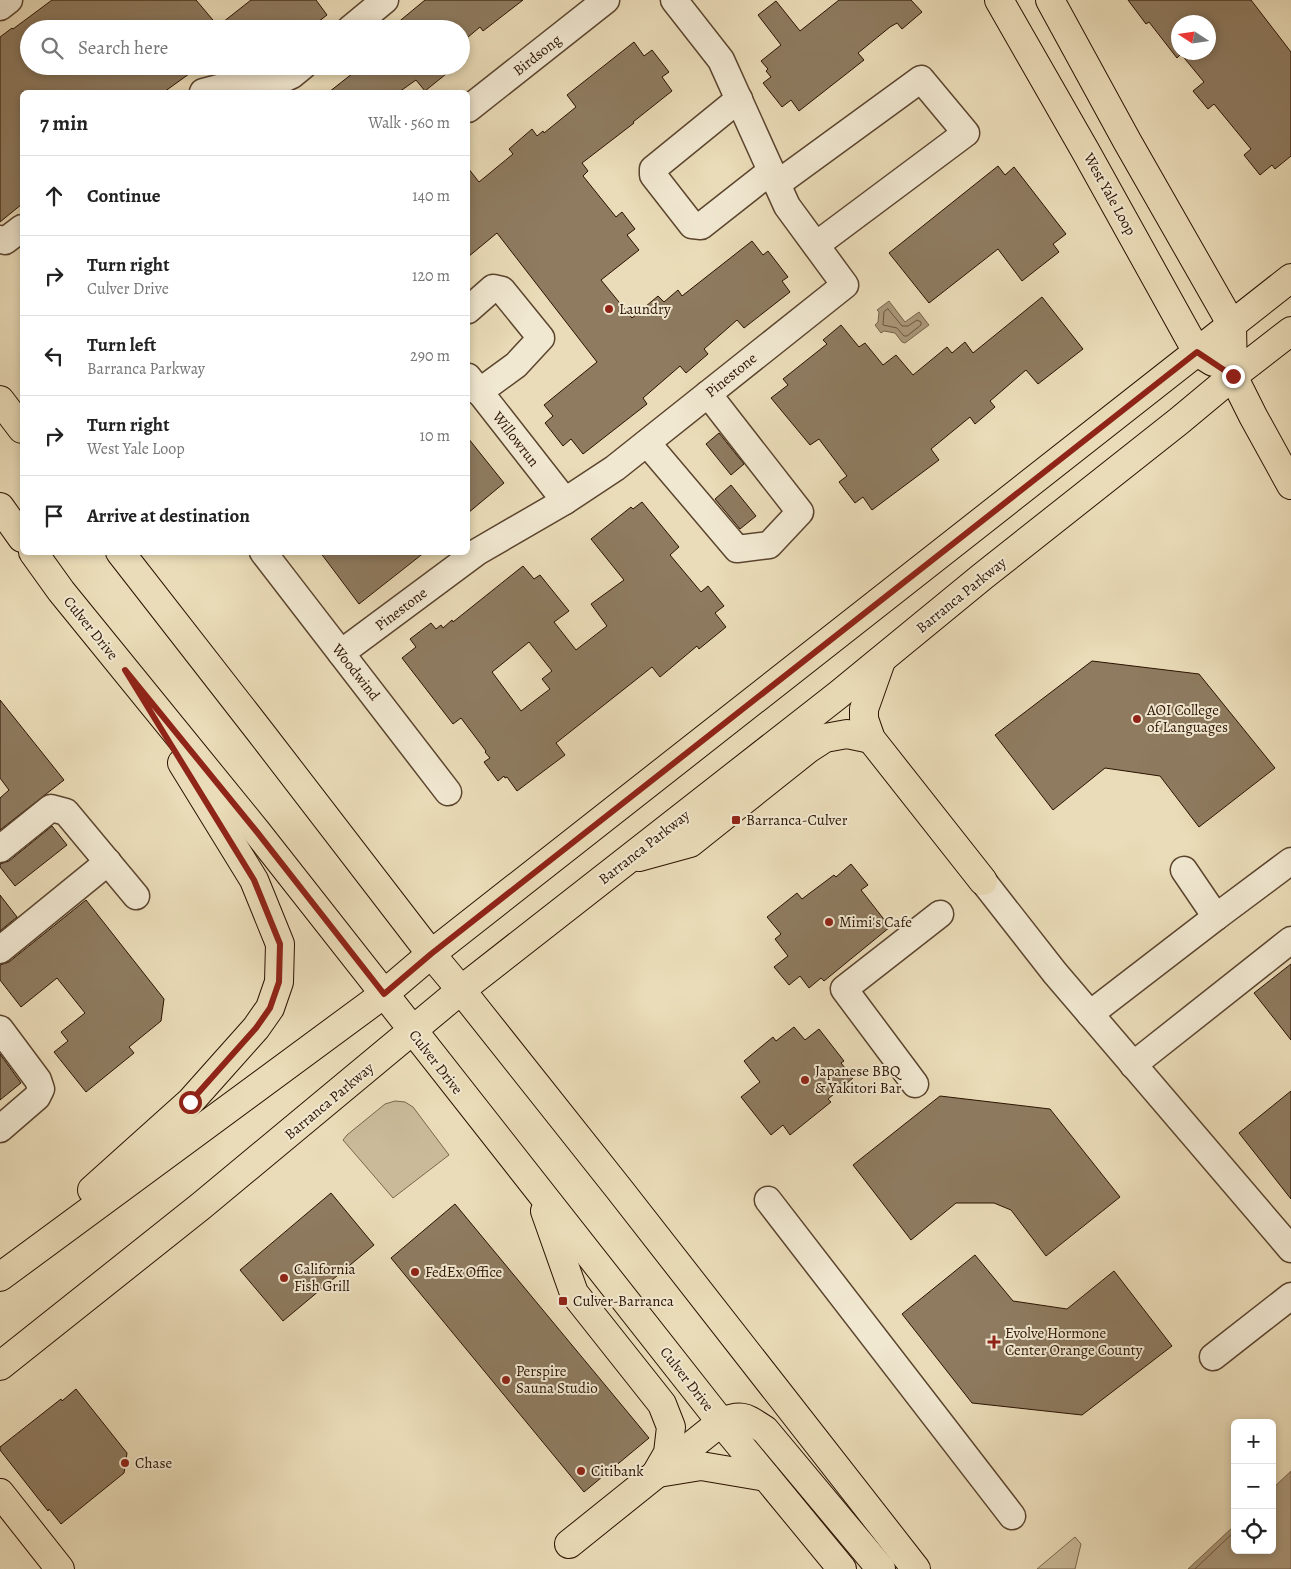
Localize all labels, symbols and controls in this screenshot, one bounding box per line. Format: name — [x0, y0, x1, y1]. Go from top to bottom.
north arrow — [1171, 15, 1216, 60]
search box — [20, 20, 470, 75]
street label: Birdsong — [509, 30, 566, 80]
icon: search — [38, 34, 66, 62]
text: Search here — [78, 35, 168, 61]
text: 7 min — [40, 109, 88, 137]
text: Walk · 560 m — [368, 112, 450, 134]
street label: West Yale Loop — [1079, 148, 1141, 239]
icon: ahead — [40, 182, 68, 210]
text: Continue — [87, 183, 161, 209]
text: 140 m — [412, 185, 450, 207]
text: Turn right — [87, 252, 169, 278]
icon: right — [40, 262, 68, 290]
text: 120 m — [412, 265, 450, 287]
text: Culver Drive — [87, 278, 169, 300]
place label: Laundry — [619, 299, 671, 319]
marker: Laundry — [603, 303, 615, 315]
text: Turn left — [87, 332, 156, 358]
icon: left — [40, 342, 68, 370]
text: 290 m — [410, 345, 450, 367]
street label: Pinestone — [701, 348, 761, 402]
text: Barranca Parkway — [87, 358, 205, 380]
route end — [1222, 365, 1245, 388]
street label: Willowrun — [488, 407, 544, 471]
text: Turn right — [87, 412, 169, 438]
icon: right — [40, 422, 68, 450]
text: 10 m — [420, 425, 450, 447]
text: West Yale Loop — [87, 438, 185, 460]
icon: arrive — [40, 502, 68, 530]
text: Arrive at destination — [87, 503, 250, 529]
street label: Barranca Parkway — [912, 552, 1010, 638]
street label: Pinestone — [371, 583, 431, 635]
street label: Culver Drive — [59, 592, 123, 664]
street label: Woodwind — [327, 639, 385, 705]
place label: AOI College of Languages — [1146, 700, 1228, 737]
marker: AOI College of Languages — [1131, 713, 1143, 725]
street label: Barranca Parkway — [594, 805, 694, 889]
place label: Barranca-Culver — [746, 810, 848, 830]
marker: Barranca-Culver — [730, 814, 742, 826]
place label: Mimi's Cafe — [839, 912, 912, 932]
marker: Mimi's Cafe — [823, 916, 835, 928]
street label: Culver Drive — [405, 1026, 468, 1099]
street label: Barranca Parkway — [280, 1058, 378, 1144]
place label: Japanese BBQ & Yakitori Bar — [815, 1061, 903, 1098]
marker: Japanese BBQ & Yakitori Bar — [799, 1074, 811, 1086]
route start — [179, 1091, 202, 1114]
place label: California Fish Grill — [294, 1259, 356, 1296]
place label: FedEx Office — [425, 1262, 503, 1282]
marker: FedEx Office — [409, 1266, 421, 1278]
marker: California Fish Grill — [278, 1272, 290, 1284]
place label: Culver-Barranca — [573, 1291, 674, 1311]
marker: Culver-Barranca — [557, 1295, 569, 1307]
place label: Evolve Hormone Center Orange County — [1005, 1323, 1143, 1360]
marker: Evolve Hormone Center Orange County — [987, 1335, 1001, 1349]
street label: Culver Drive — [656, 1343, 719, 1416]
place label: Perspire Sauna Studio — [516, 1361, 598, 1398]
marker: Perspire Sauna Studio — [500, 1374, 512, 1386]
map controls — [1231, 1419, 1276, 1554]
button: + — [1231, 1419, 1276, 1464]
place label: Chase — [135, 1453, 172, 1473]
marker: Chase — [119, 1457, 131, 1469]
place label: Citibank — [591, 1461, 644, 1481]
button: − — [1231, 1464, 1276, 1509]
marker: Citibank — [575, 1465, 587, 1477]
button: locate — [1231, 1509, 1276, 1554]

